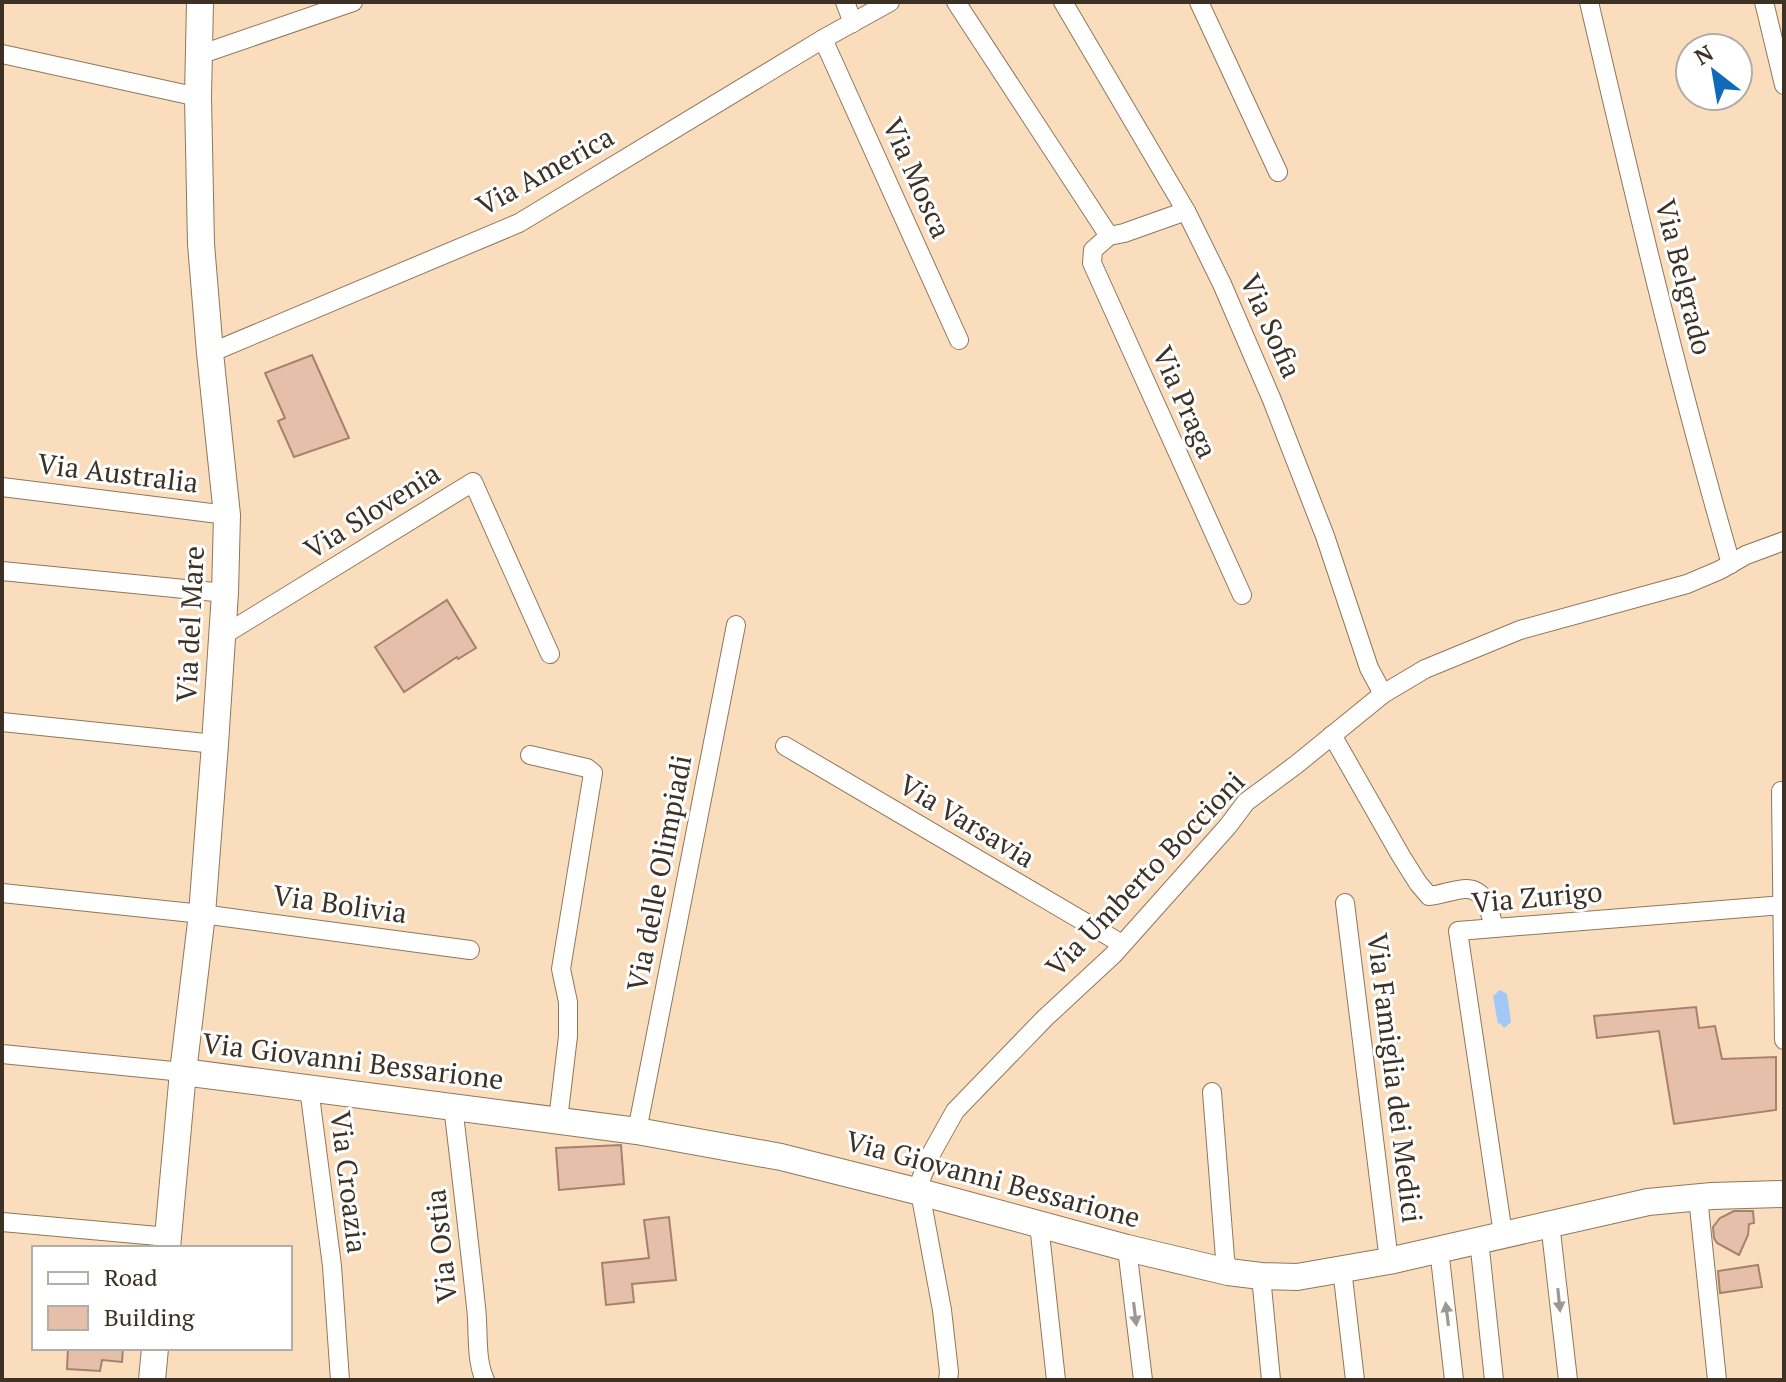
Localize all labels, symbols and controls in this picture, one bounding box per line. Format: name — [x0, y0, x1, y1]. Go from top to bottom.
north arrow — [1674, 32, 1754, 112]
text: N — [1689, 38, 1718, 71]
street label: Via Mosca — [875, 112, 960, 244]
street label: Via America — [469, 118, 620, 224]
street label: Via Belgrado — [1647, 195, 1722, 358]
street label: Via Sofia — [1232, 268, 1311, 384]
street label: Via Praga — [1144, 340, 1227, 464]
street label: Via Australia — [36, 444, 201, 501]
street label: Via Slovenia — [297, 454, 447, 567]
street label: Via del Mare — [167, 545, 212, 703]
street label: Via delle Olimpiadi — [617, 752, 700, 994]
street label: Via Umberto Boccioni — [1037, 763, 1252, 984]
street label: Via Varsavia — [892, 765, 1042, 876]
street label: Via Zurigo — [1470, 872, 1604, 921]
street label: Via Bolivia — [271, 876, 409, 931]
street label: Via Famiglia dei Medici — [1359, 931, 1432, 1225]
street label: Via Giovanni Bessarione — [200, 1024, 506, 1097]
street label: Via Croazia — [322, 1109, 377, 1255]
street label: Via Giovanni Bessarione — [842, 1121, 1144, 1236]
street label: Via Ostia — [416, 1187, 465, 1305]
legend — [32, 1246, 292, 1350]
text: Road — [104, 1261, 158, 1293]
one-way arrow — [1552, 1288, 1565, 1313]
text: Building — [104, 1301, 195, 1333]
one-way arrow — [1440, 1301, 1453, 1326]
one-way arrow — [1128, 1302, 1141, 1327]

